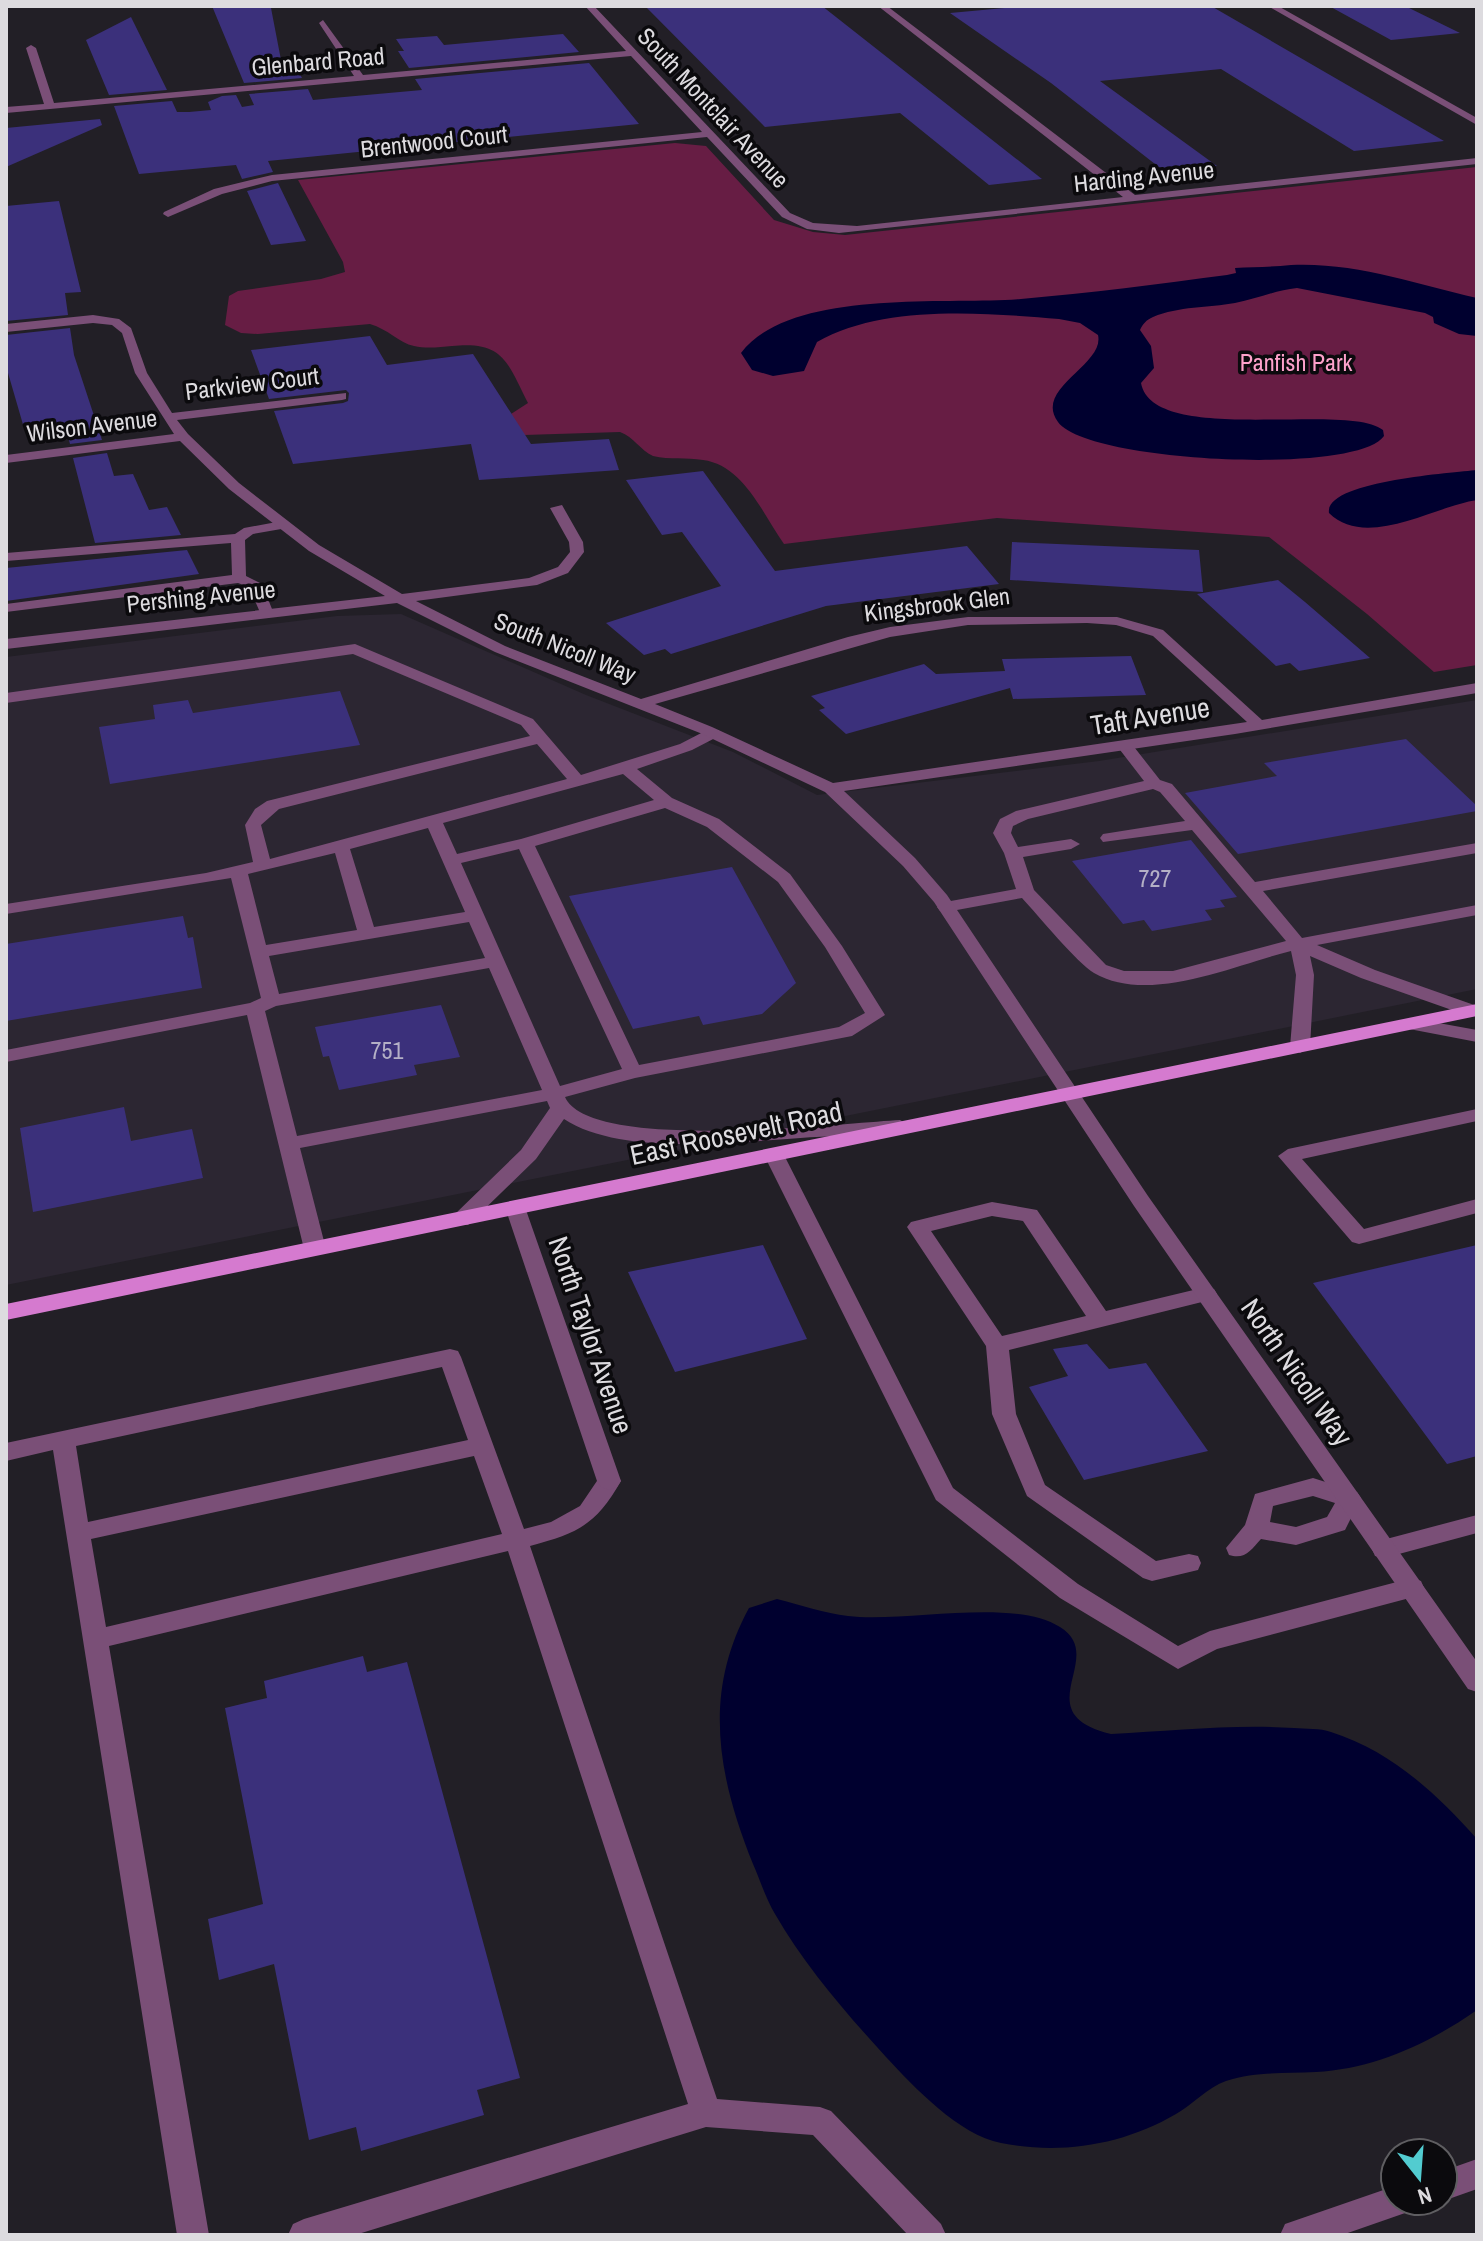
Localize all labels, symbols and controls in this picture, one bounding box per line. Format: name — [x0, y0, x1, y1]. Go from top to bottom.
street label: South Montclair Avenue — [631, 20, 797, 195]
street label: Glenbard Road — [250, 39, 386, 83]
street label: Brentwood Court — [359, 117, 510, 165]
street label: Harding Avenue — [1072, 153, 1216, 199]
park label: Panfish Park — [1240, 346, 1352, 378]
street label: Parkview Court — [183, 359, 321, 407]
street label: Wilson Avenue — [25, 401, 159, 449]
street label: Pershing Avenue — [125, 572, 277, 620]
street label: Kingsbrook Glen — [862, 579, 1012, 629]
street label: South Nicoll Way — [490, 604, 641, 690]
street label: Taft Avenue — [1088, 688, 1212, 744]
house number: 727 — [1139, 862, 1171, 894]
house number: 751 — [371, 1034, 403, 1066]
street label: East Roosevelt Road — [627, 1092, 845, 1174]
street label: North Taylor Avenue — [539, 1231, 643, 1439]
street label: North Nicoll Way — [1232, 1291, 1362, 1454]
north arrow — [1379, 2137, 1459, 2217]
text: N — [1414, 2180, 1435, 2212]

